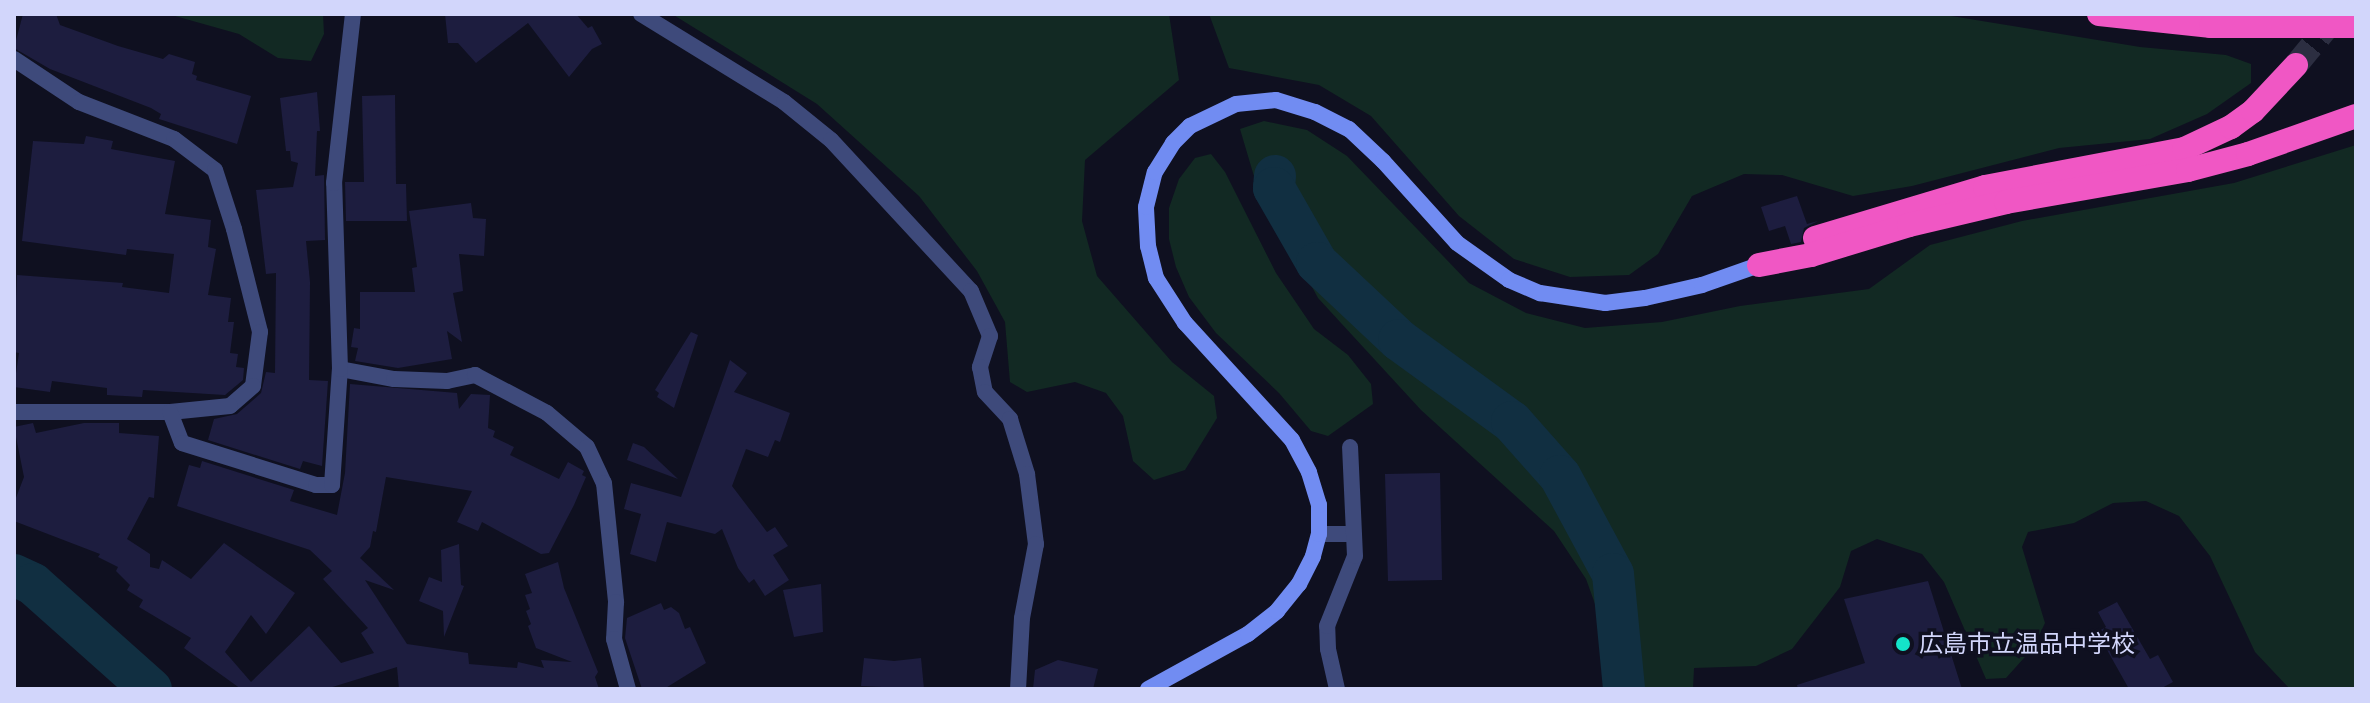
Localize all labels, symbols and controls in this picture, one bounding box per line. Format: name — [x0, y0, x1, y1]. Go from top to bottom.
place label: 広島市立温品中学校 — [1919, 630, 2135, 658]
marker: 広島市立温品中学校 — [1894, 635, 1912, 653]

